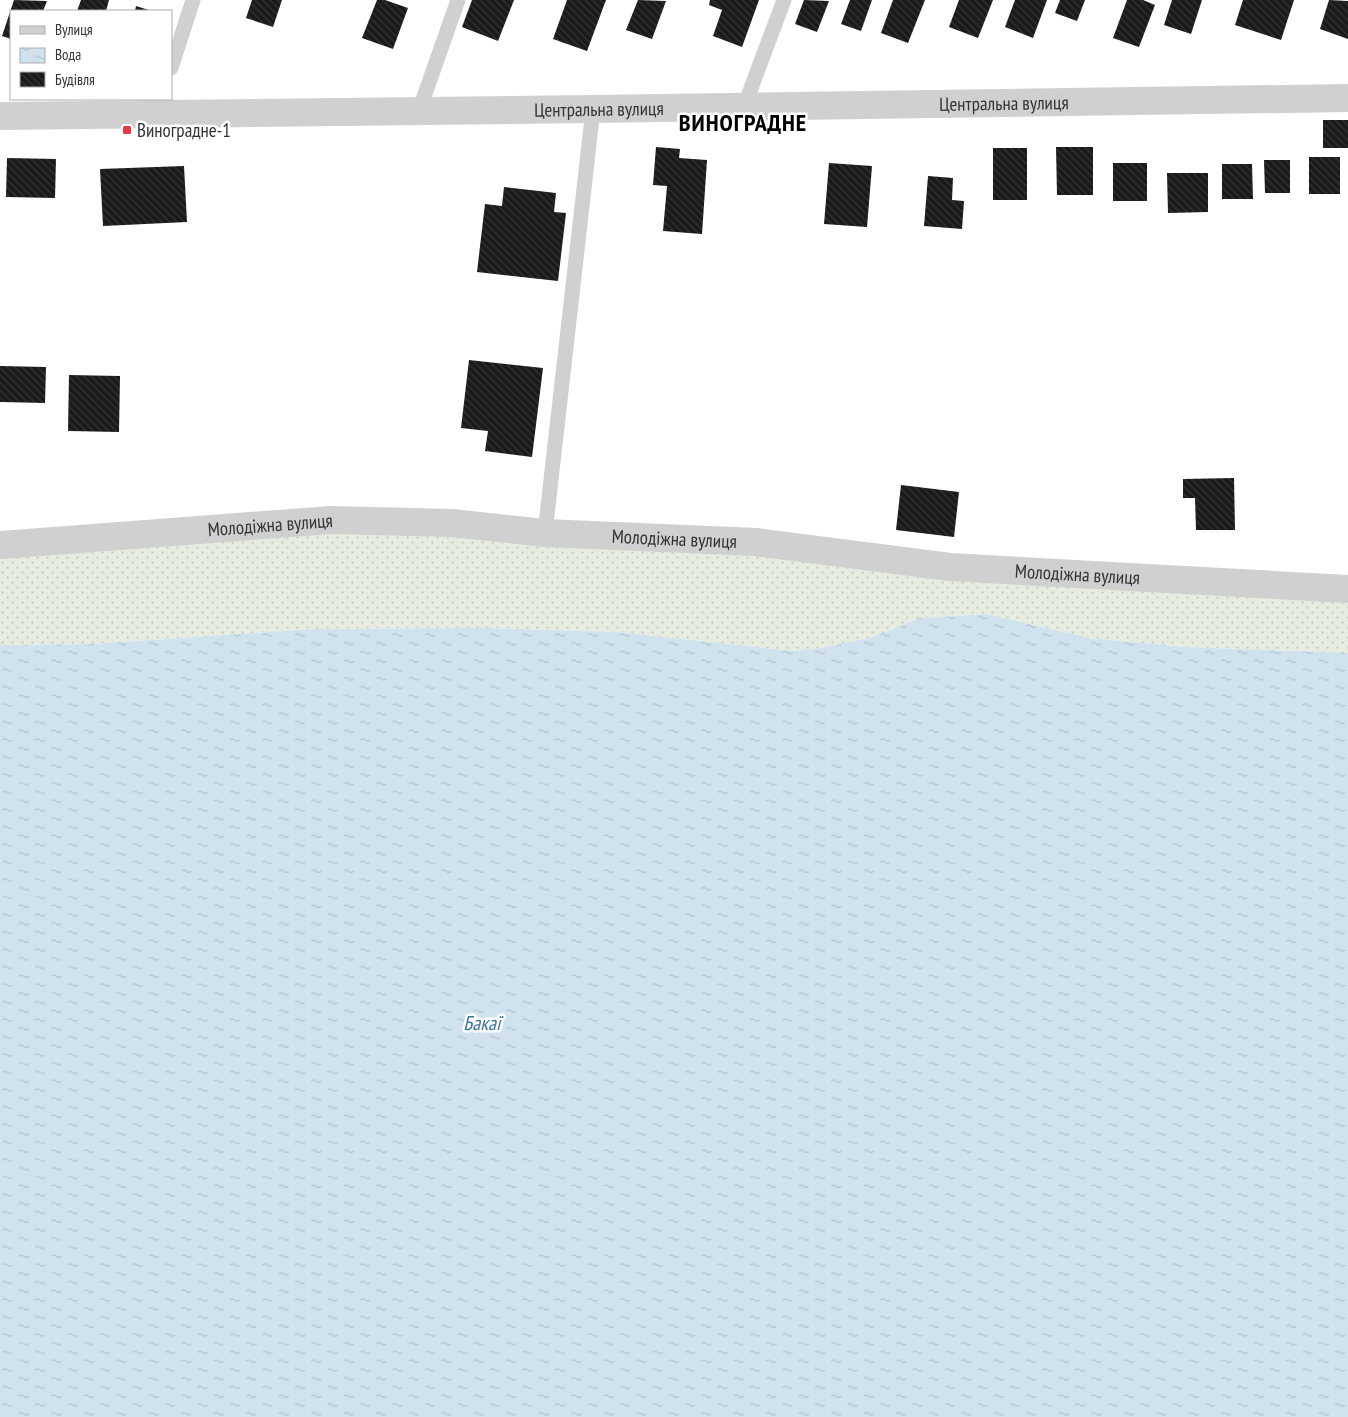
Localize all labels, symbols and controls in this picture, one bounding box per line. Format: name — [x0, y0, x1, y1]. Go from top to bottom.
legend — [10, 10, 172, 100]
text: Вулиця — [55, 20, 93, 39]
text: Вода — [55, 45, 81, 64]
text: Будівля — [55, 70, 95, 89]
street label: Центральна вулиця — [939, 90, 1069, 116]
street label: Центральна вулиця — [534, 96, 664, 122]
district label: ВИНОГРАДНЕ — [679, 107, 807, 138]
place label: Виноградне-1 — [137, 118, 231, 142]
marker: Виноградне-1 — [121, 124, 133, 136]
street label: Молодіжна вулиця — [207, 508, 334, 541]
street label: Молодіжна вулиця — [611, 524, 737, 553]
street label: Молодіжна вулиця — [1014, 559, 1141, 589]
water label: Бакаї — [463, 1010, 504, 1036]

